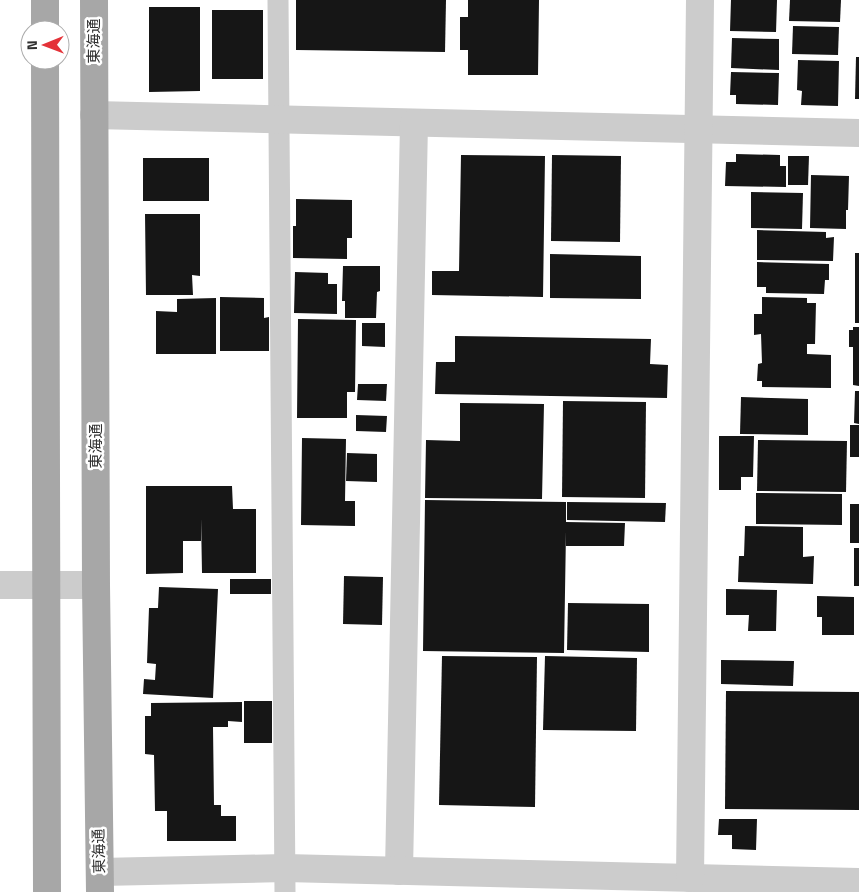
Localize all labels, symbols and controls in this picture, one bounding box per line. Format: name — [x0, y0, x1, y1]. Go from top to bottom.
street label: 東海通 — [82, 18, 105, 64]
north arrow — [20, 20, 70, 70]
text: N — [21, 40, 42, 50]
street label: 東海通 — [84, 423, 107, 469]
street label: 東海通 — [87, 828, 110, 874]

